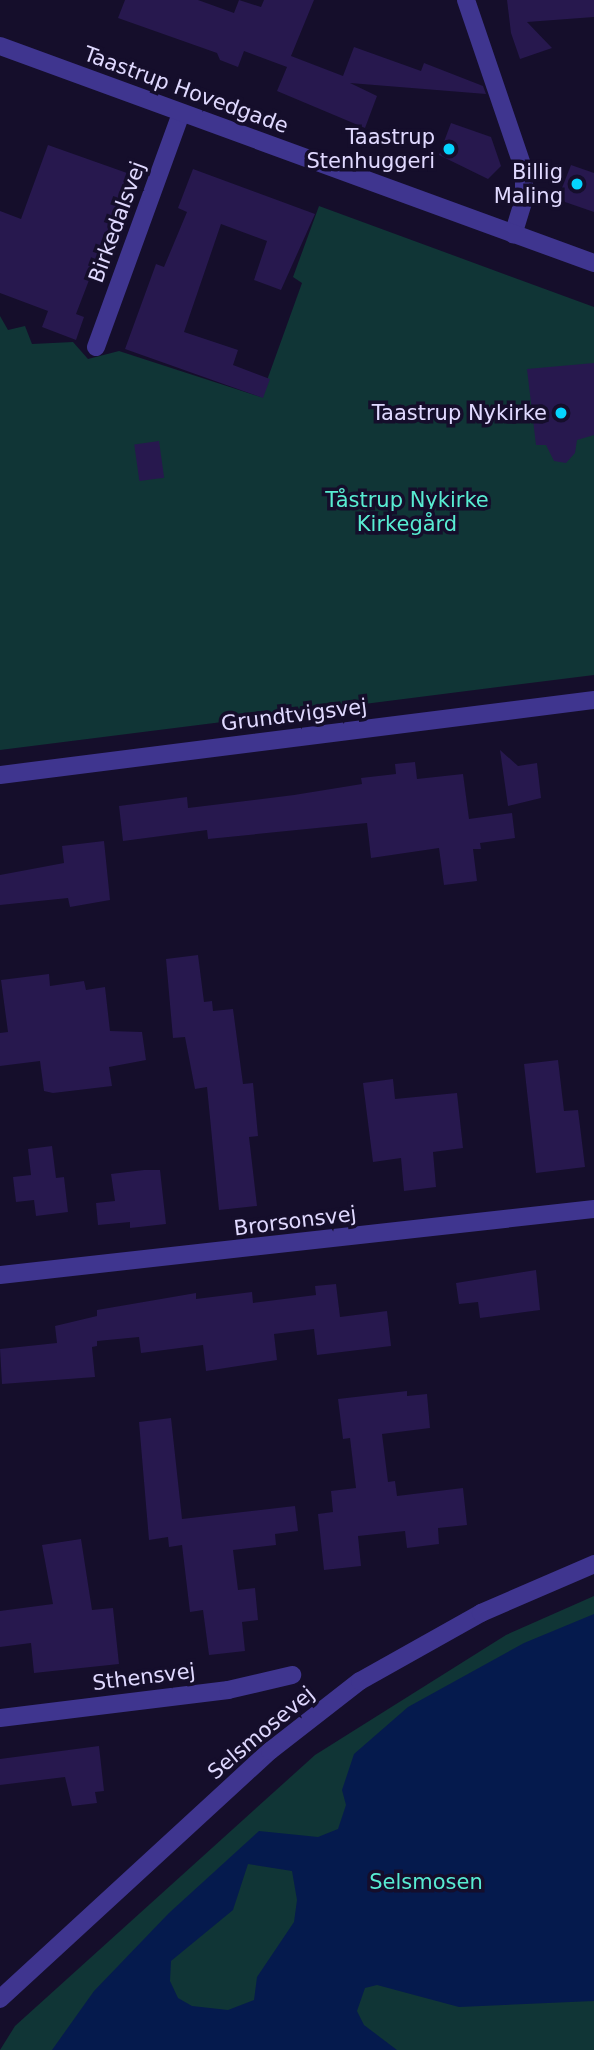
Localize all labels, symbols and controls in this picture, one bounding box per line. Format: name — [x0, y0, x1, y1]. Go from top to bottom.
street label: Taastrup Hovedgade — [80, 41, 292, 139]
place label: Taastrup Stenhuggeri — [307, 124, 435, 174]
marker: Taastrup Stenhuggeri — [441, 141, 457, 157]
street label: Birkedalsvej — [83, 158, 151, 286]
place label: Billig Maling — [494, 159, 563, 209]
marker: Billig Maling — [569, 176, 585, 192]
place label: Taastrup Nykirke — [372, 400, 547, 426]
marker: Taastrup Nykirke — [553, 405, 569, 421]
park label: Tåstrup Nykirke Kirkegård — [325, 487, 489, 537]
street label: Grundtvigsvej — [220, 694, 368, 736]
street label: Brorsonsvej — [232, 1201, 358, 1241]
street label: Sthensvej — [91, 1658, 197, 1696]
street label: Selsmosevej — [203, 1681, 319, 1785]
park label: Selsmosen — [369, 1869, 483, 1895]

